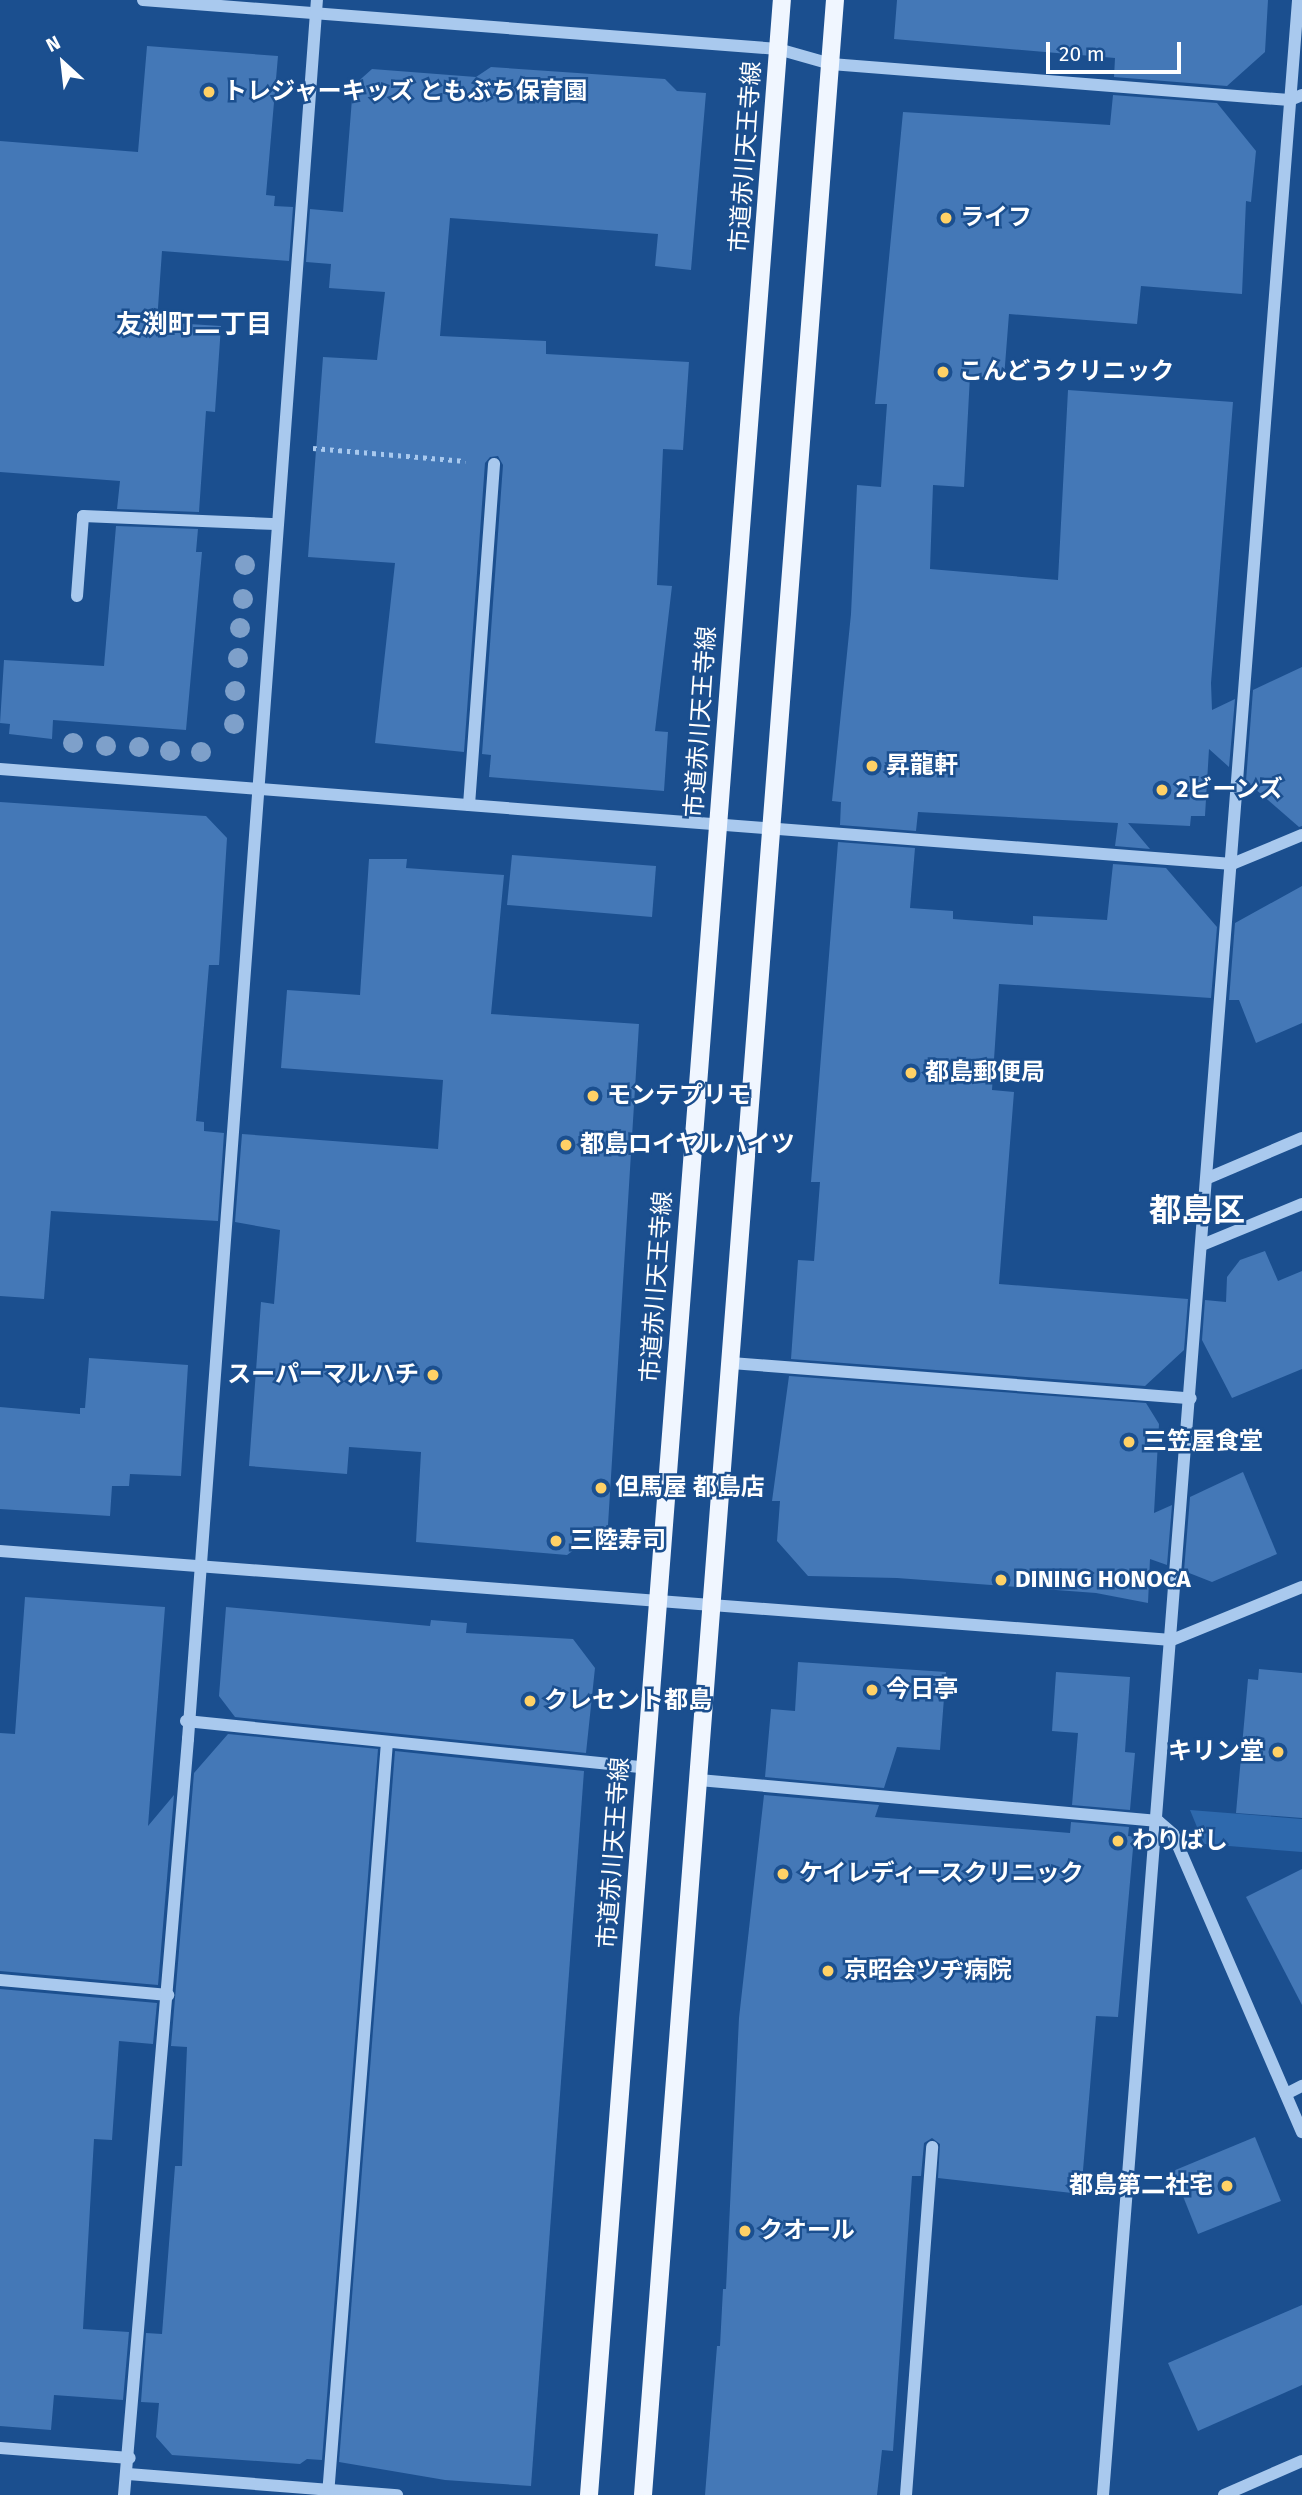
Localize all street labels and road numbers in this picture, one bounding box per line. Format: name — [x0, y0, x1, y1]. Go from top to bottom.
street label: 市道赤川天王寺線 — [725, 60, 767, 254]
street label: 市道赤川天王寺線 — [680, 625, 722, 819]
street label: 市道赤川天王寺線 — [636, 1190, 678, 1384]
street label: 市道赤川天王寺線 — [593, 1756, 635, 1950]

